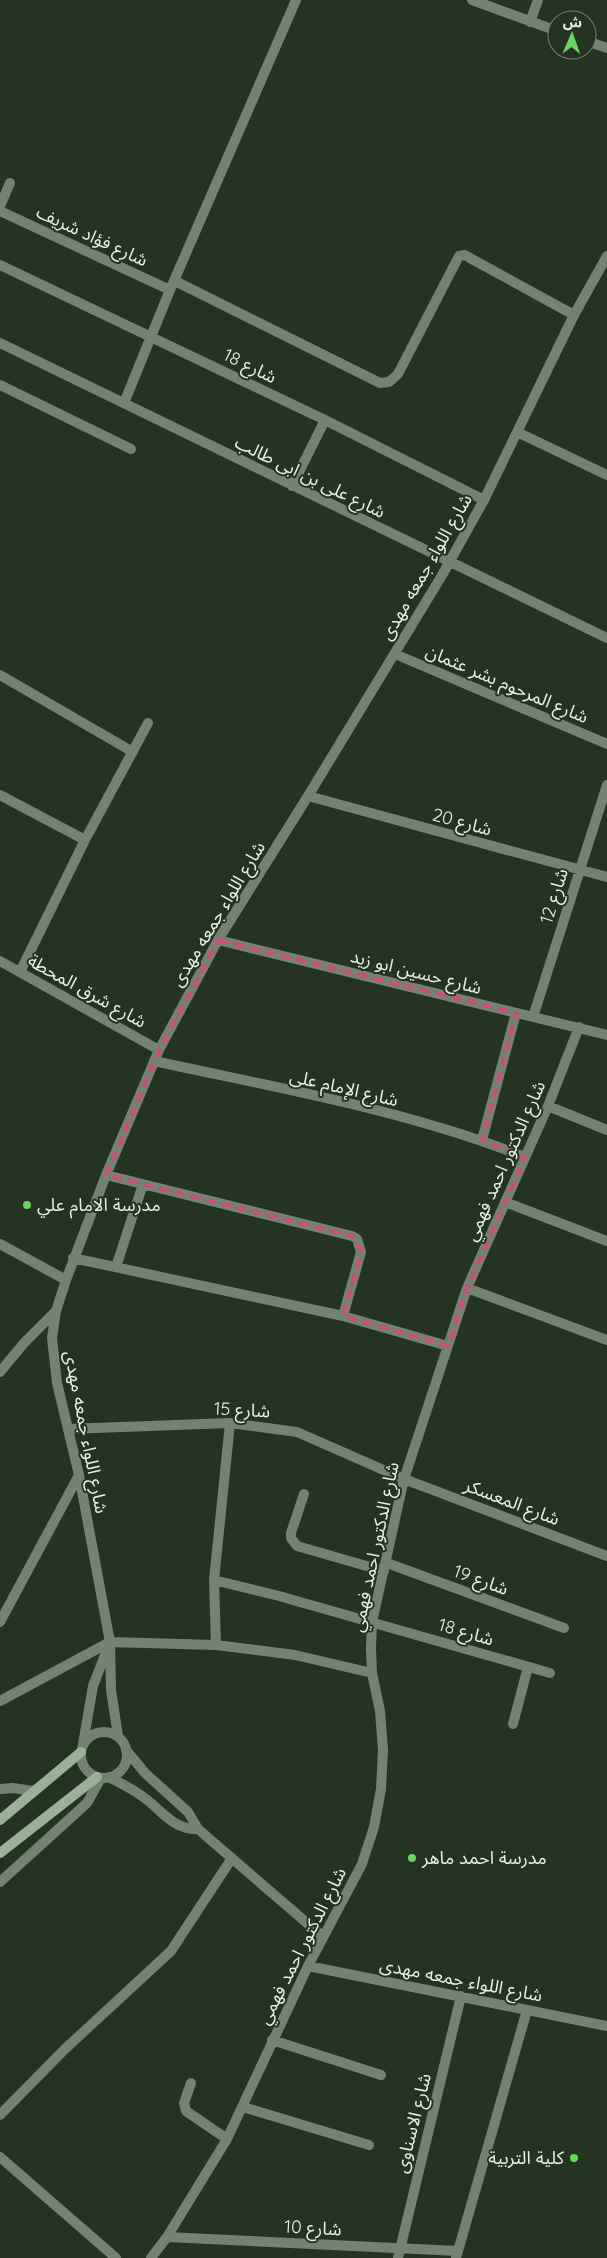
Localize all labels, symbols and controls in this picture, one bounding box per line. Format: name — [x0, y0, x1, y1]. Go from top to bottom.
north arrow — [547, 10, 597, 60]
text: ش — [563, 13, 582, 31]
street label: شارع فؤاد شريف — [32, 200, 152, 274]
street label: شارع 18 — [219, 343, 281, 391]
street label: شارع على بن ابى طالب — [230, 430, 389, 526]
street label: شارع اللواء جمعه مهدى — [374, 489, 479, 646]
street label: شارع المرحوم بشر عثمان — [421, 639, 592, 731]
street label: شارع 20 — [429, 803, 494, 843]
street label: شارع اللواء جمعه مهدى — [165, 837, 273, 992]
street label: شارع 12 — [534, 865, 576, 927]
street label: شارع حسين ابو زيد — [347, 944, 484, 1002]
street label: شارع شرق المحطة — [23, 949, 151, 1035]
street label: شارع الإمام على — [287, 1064, 401, 1114]
street label: شارع الدكتور احمد فهمي — [459, 1077, 553, 1246]
place label: مدرسة الامام علي — [37, 1193, 161, 1219]
marker: مدرسة الامام علي — [21, 1199, 33, 1211]
street label: شارع اللواء جمعه مهدى — [56, 1349, 114, 1516]
street label: شارع 15 — [213, 1397, 271, 1425]
street label: شارع الدكتور احمد فهمي — [345, 1460, 407, 1635]
street label: شارع المعسكر — [459, 1472, 563, 1533]
street label: شارع 19 — [450, 1559, 512, 1603]
street label: شارع 18 — [435, 1613, 496, 1653]
place label: مدرسة احمد ماهر — [421, 1846, 547, 1869]
marker: مدرسة احمد ماهر — [406, 1852, 418, 1864]
street label: شارع الدكتور احمد فهمي — [252, 1863, 354, 2030]
street label: شارع اللواء جمعه مهدى — [377, 1952, 544, 2010]
street label: شارع الاسناوى — [389, 2071, 439, 2176]
place label: كلية التربية — [488, 2146, 565, 2169]
marker: كلية التربية — [568, 2152, 580, 2164]
street label: شارع 10 — [284, 2215, 342, 2243]

